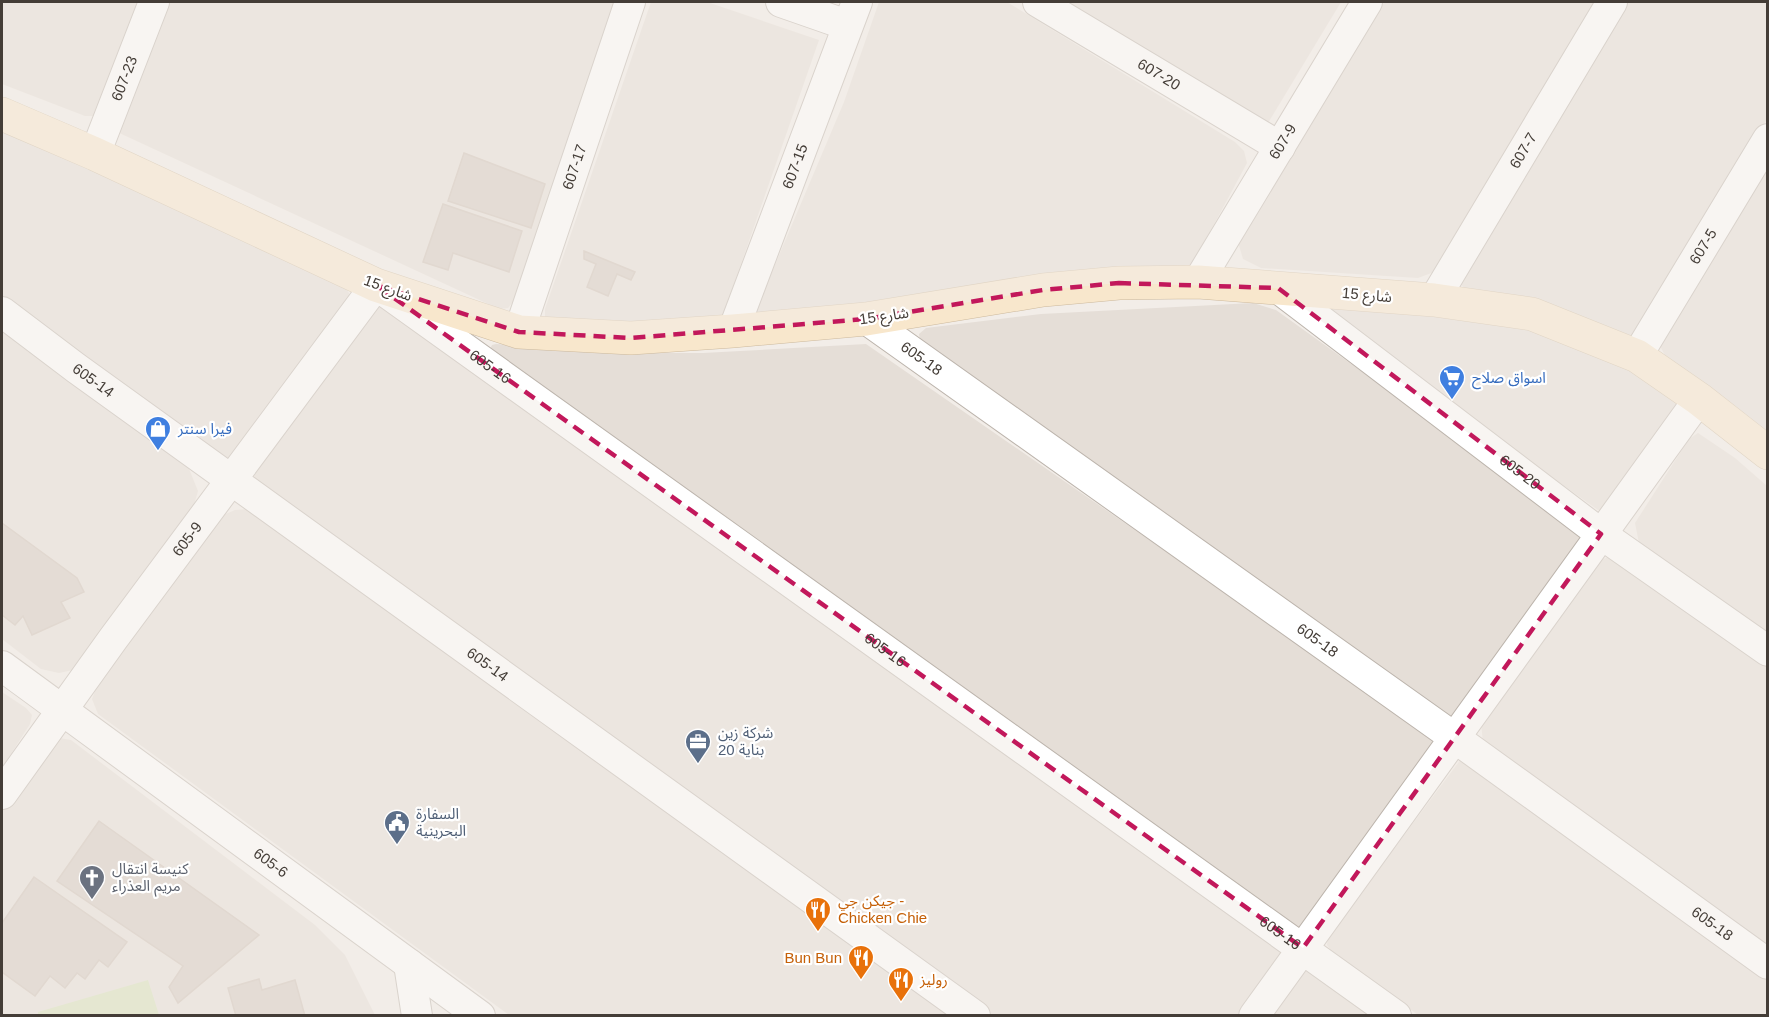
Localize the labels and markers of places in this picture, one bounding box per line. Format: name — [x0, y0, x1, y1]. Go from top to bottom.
supermarket icon: اسواق صلاح — [1437, 363, 1467, 401]
place label: اسواق صلاح — [1472, 369, 1546, 390]
shop icon: فيرا سنتر — [143, 414, 173, 452]
place label: فيرا سنتر — [177, 420, 232, 438]
place label: شركة زين بناية 20 — [718, 724, 773, 758]
office icon: شركة زين بناية 20 — [683, 727, 713, 765]
place label: السفارة البحرينية — [416, 805, 466, 840]
public building icon: السفارة البحرينية — [382, 808, 412, 846]
place label: كنيسة انتقال مريم العذراء — [112, 860, 189, 897]
church icon: كنيسة انتقال مريم العذراء — [77, 863, 107, 901]
place label: جيكن جي - Chicken Chie — [838, 892, 927, 926]
restaurant icon: جيكن جي - Chicken Chie — [803, 895, 833, 933]
restaurant icon: Bun Bun — [846, 943, 876, 981]
place label: Bun Bun — [784, 949, 842, 966]
restaurant icon: روليز — [886, 965, 916, 1003]
place label: روليز — [919, 971, 948, 989]

